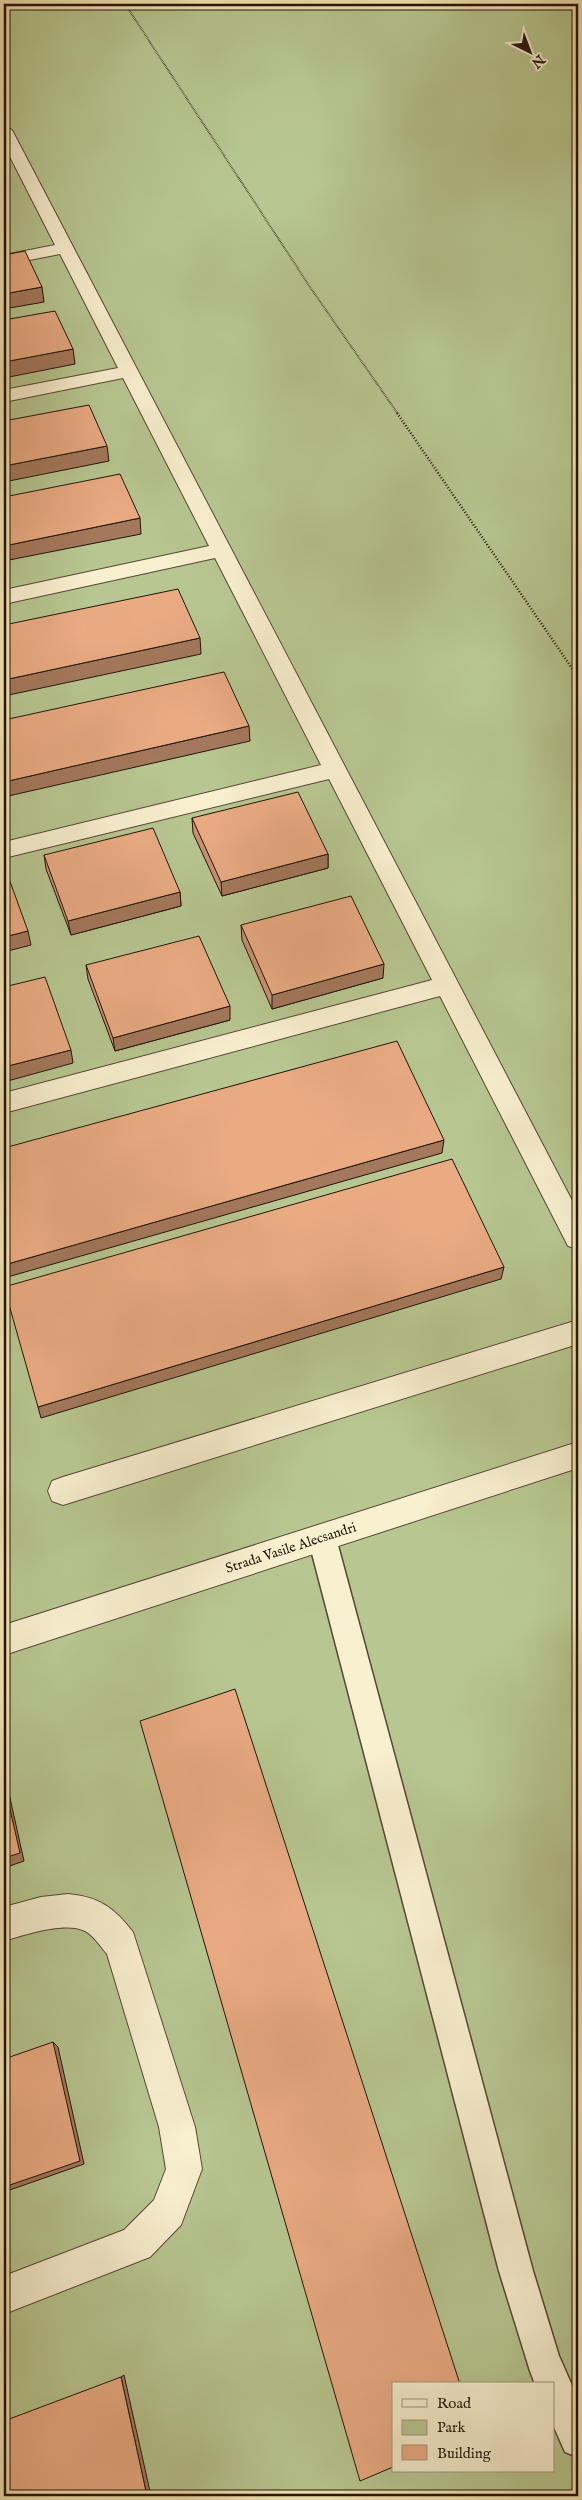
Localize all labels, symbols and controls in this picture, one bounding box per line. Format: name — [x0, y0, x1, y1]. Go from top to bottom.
north arrow — [504, 28, 554, 78]
text: N — [528, 50, 549, 72]
street label: Strada Vasile Alecsandri — [223, 1518, 359, 1578]
legend — [392, 2382, 554, 2472]
text: Road — [437, 2394, 472, 2413]
text: Park — [437, 2418, 467, 2437]
text: Building — [437, 2444, 492, 2463]

